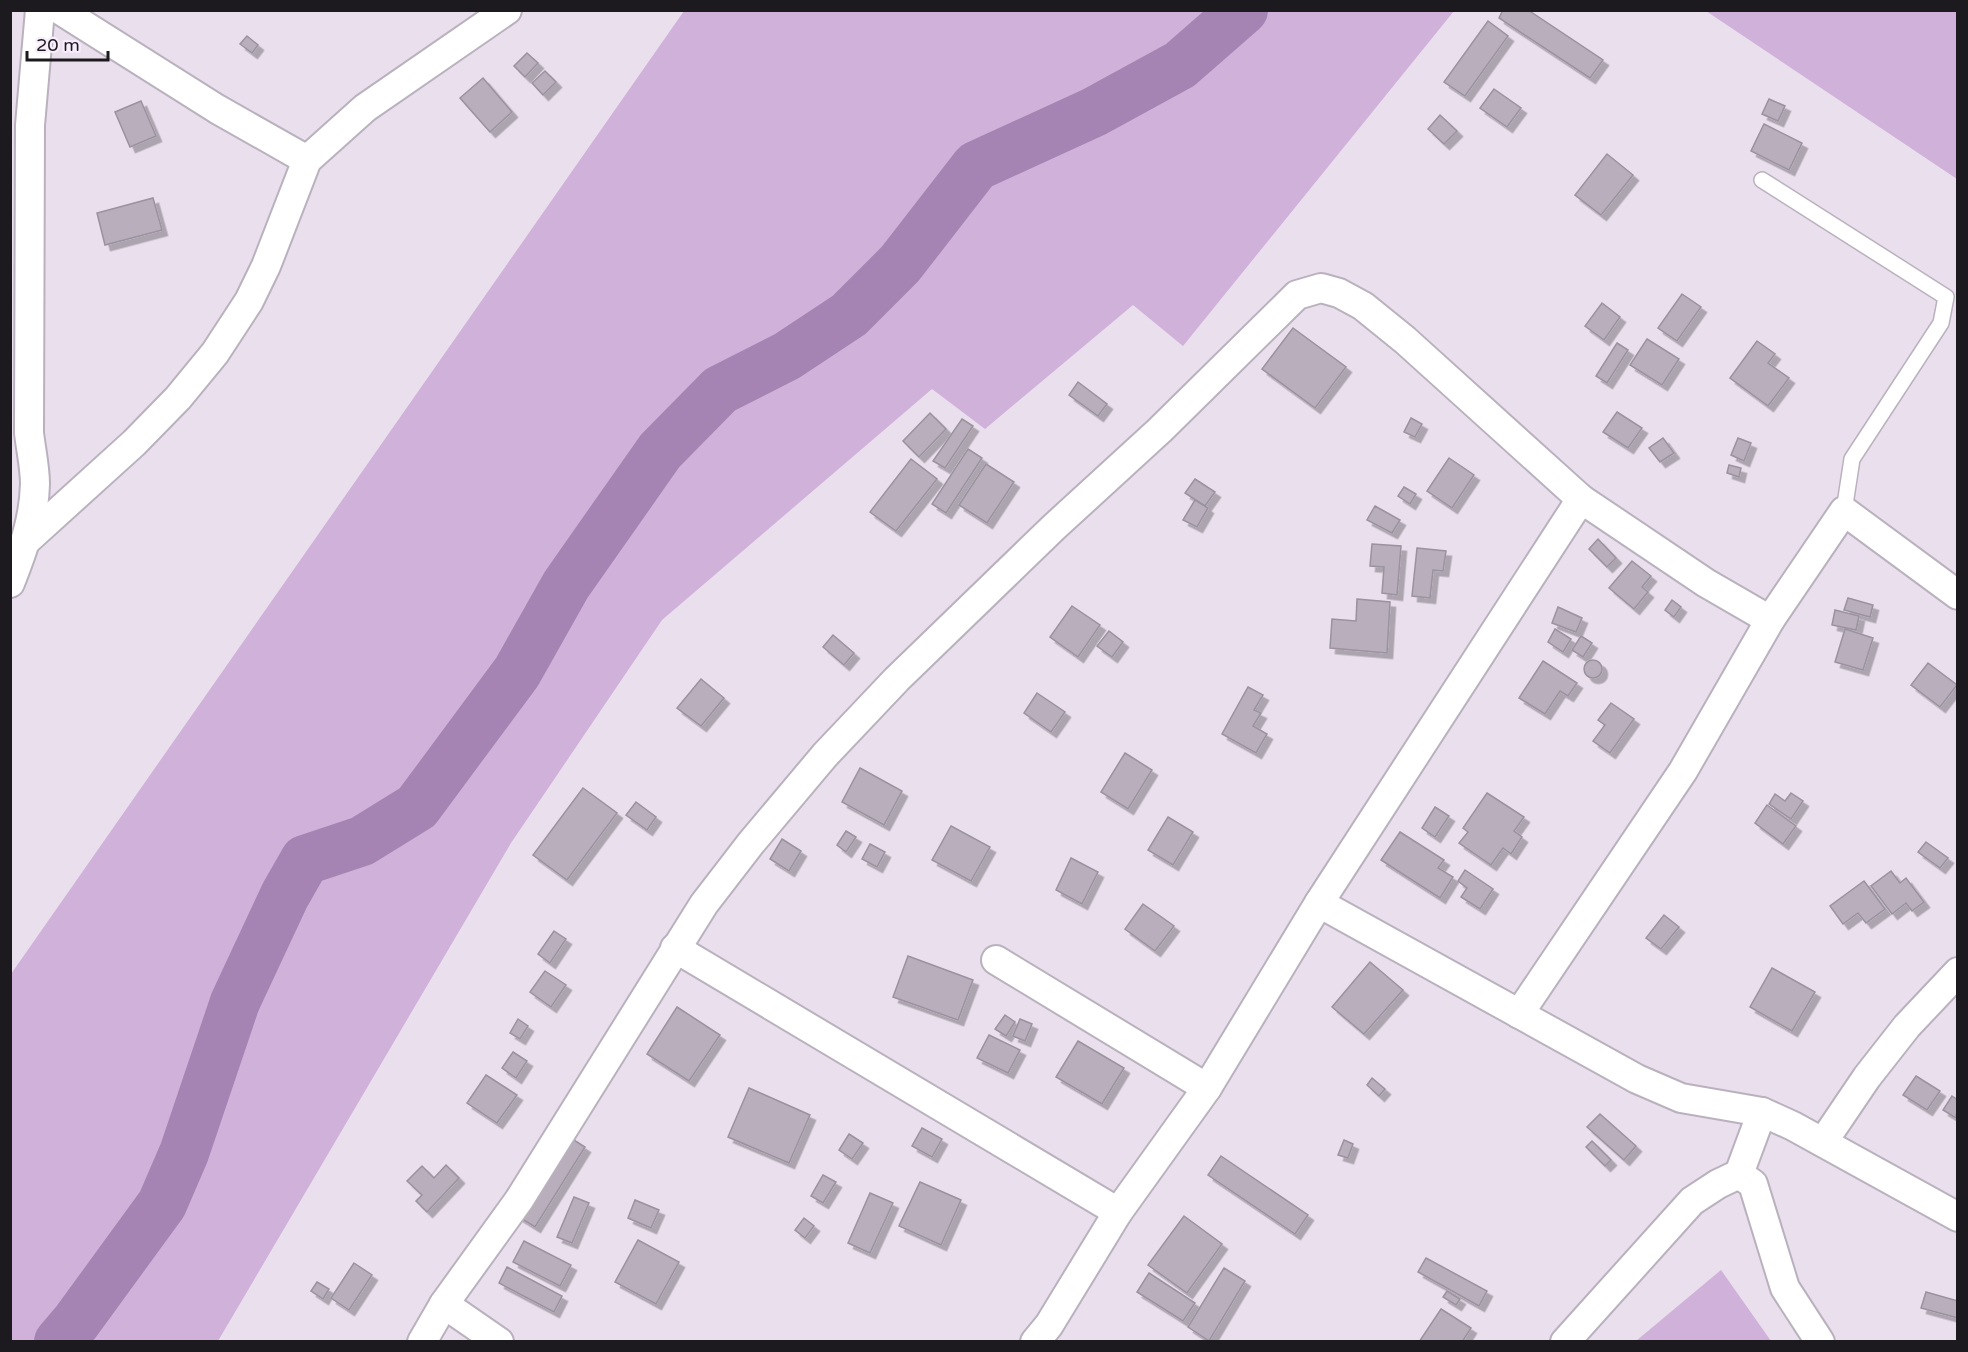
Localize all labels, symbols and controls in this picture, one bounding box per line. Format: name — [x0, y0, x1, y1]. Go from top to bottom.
scale bar — [27, 24, 108, 62]
text: 20 m — [36, 34, 80, 56]

